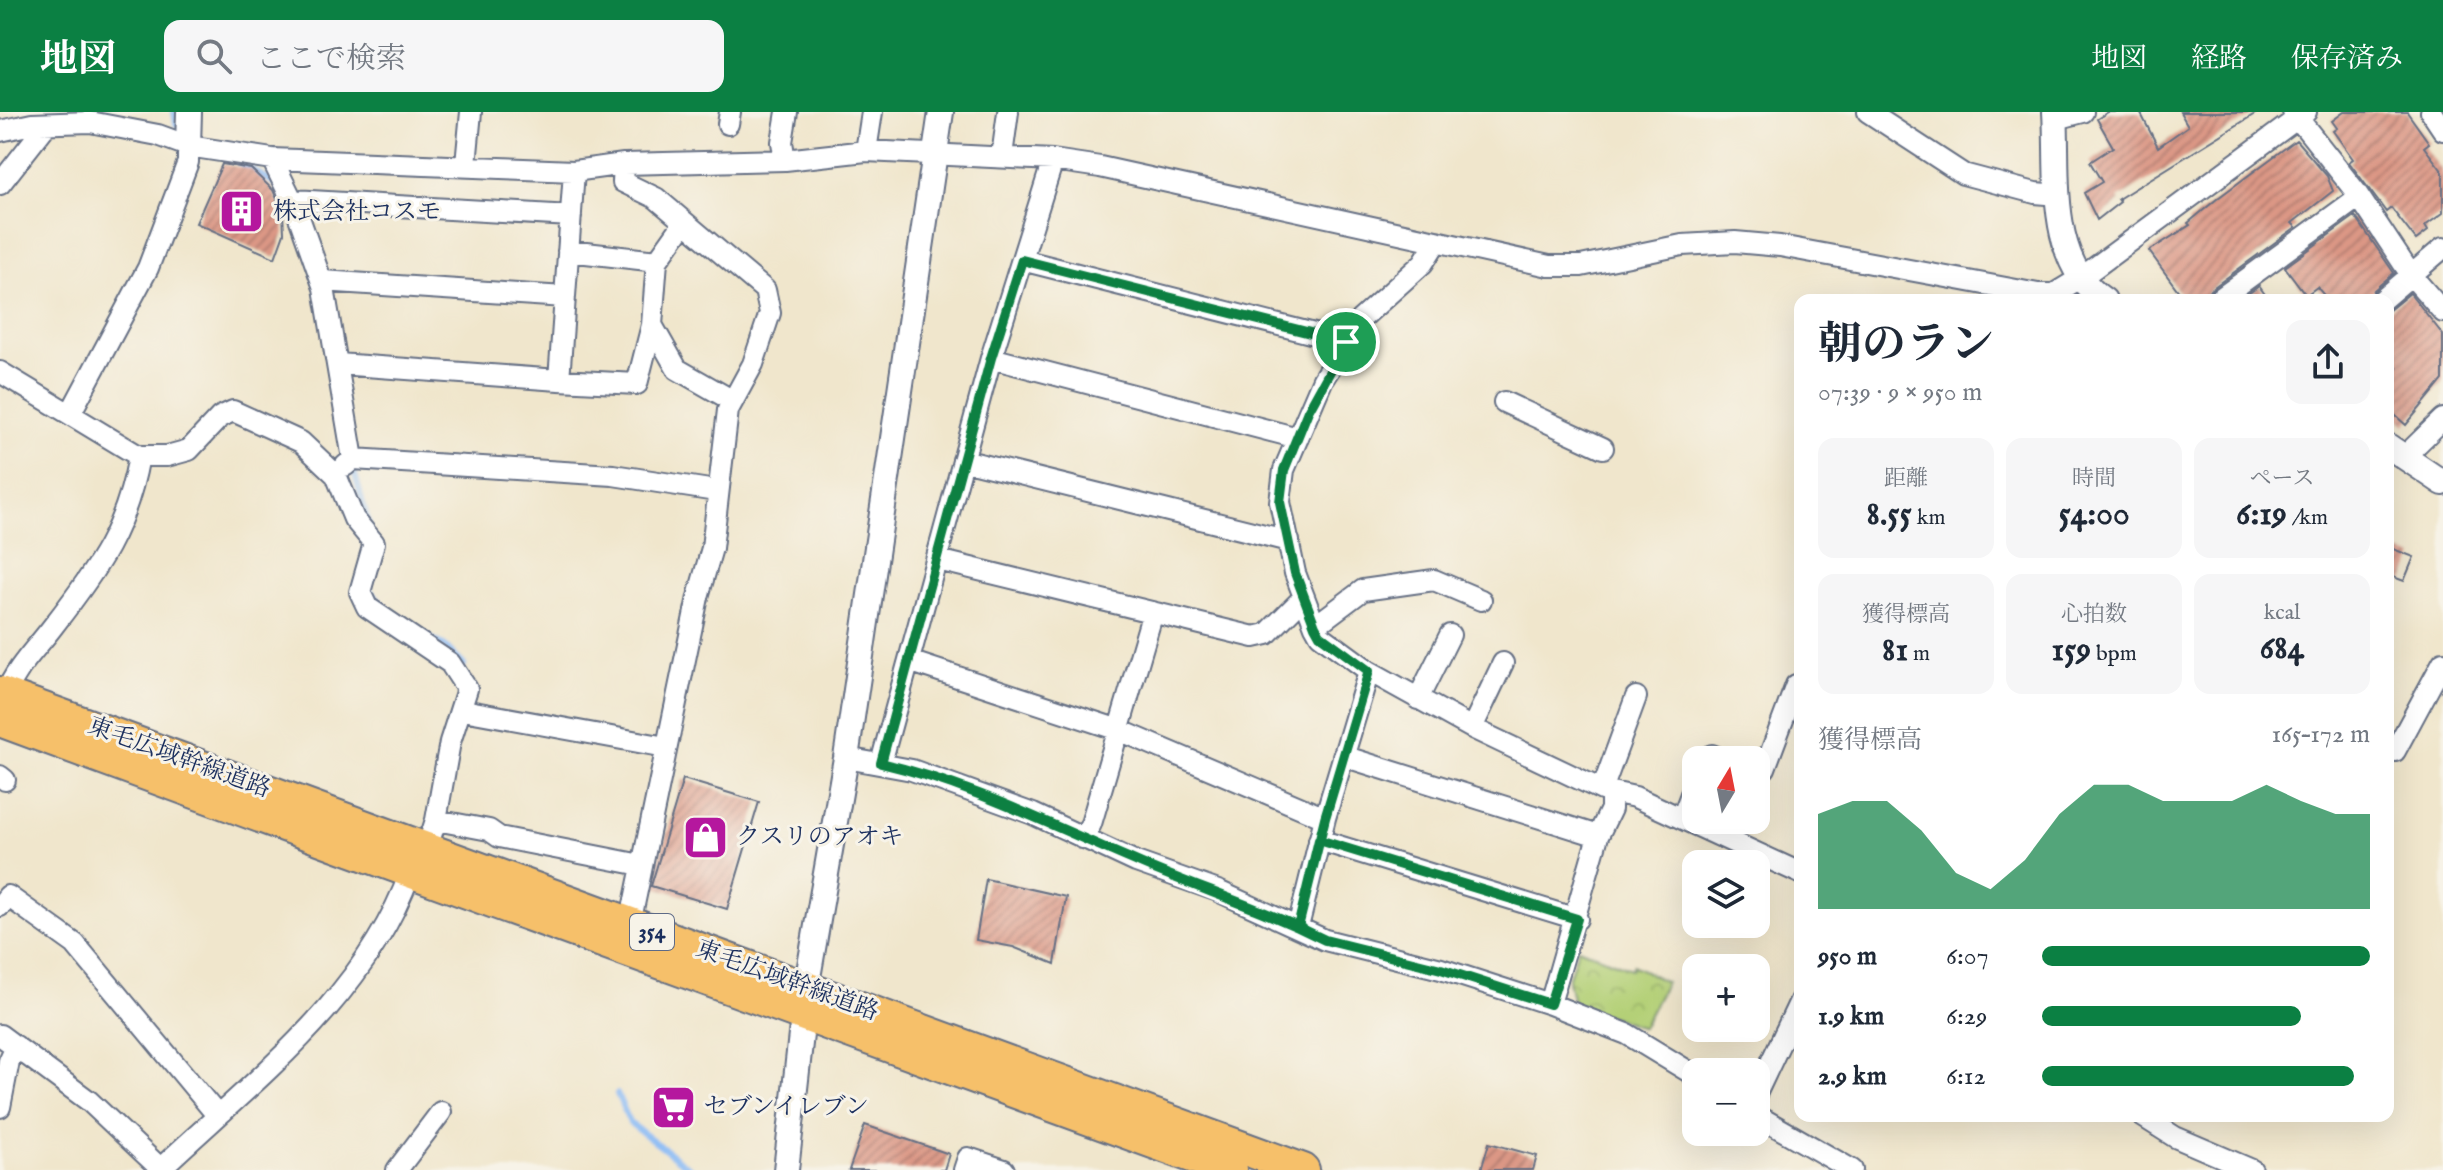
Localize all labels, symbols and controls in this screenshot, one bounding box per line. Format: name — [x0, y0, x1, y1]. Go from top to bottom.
search box — [164, 20, 724, 92]
icon: search — [192, 34, 236, 78]
text: 地図 — [40, 37, 116, 85]
text: ここで検索 — [256, 41, 406, 79]
text: 地図 — [2091, 42, 2147, 77]
text: 経路 — [2191, 42, 2247, 77]
text: 保存済み — [2291, 42, 2403, 77]
building icon: 株式会社コスモ — [218, 188, 266, 236]
place label: 株式会社コスモ — [273, 197, 441, 228]
pin — [1312, 308, 1380, 376]
text: 朝のラン — [1818, 318, 1994, 374]
icon: arrive — [1324, 320, 1368, 364]
button: share — [2286, 320, 2370, 404]
text: 07:39 · 9 × 950 m — [1818, 376, 1982, 409]
text: 距離 — [1884, 465, 1928, 493]
text: 時間 — [2072, 465, 2116, 493]
text: ペース — [2250, 465, 2314, 493]
text: 8.55 — [1867, 493, 1912, 536]
text: 54:00 — [2058, 493, 2130, 536]
text: 6:19 — [2236, 493, 2287, 536]
text: km — [1912, 504, 1945, 532]
text: /km — [2287, 504, 2328, 532]
text: kcal — [2264, 599, 2300, 627]
text: 獲得標高 — [1862, 601, 1950, 629]
text: 心拍数 — [2061, 601, 2127, 629]
text: 684 — [2260, 627, 2304, 670]
text: 81 — [1882, 629, 1908, 672]
text: 159 — [2051, 629, 2091, 672]
text: m — [1908, 640, 1930, 668]
text: bpm — [2091, 640, 2137, 668]
street label: 東毛広域幹線道路 — [83, 711, 275, 805]
text: 165–172 m — [2271, 718, 2370, 751]
text: 獲得標高 — [1818, 724, 1922, 757]
north arrow — [1682, 746, 1770, 834]
map controls — [1682, 746, 1770, 1146]
shop icon: クスリのアオキ — [681, 813, 729, 861]
place label: クスリのアオキ — [736, 822, 904, 853]
button: layers — [1682, 850, 1770, 938]
road number: 354 — [630, 914, 674, 950]
street label: 東毛広域幹線道路 — [691, 934, 883, 1028]
text: 950 m — [1818, 940, 1877, 973]
text: 6:07 — [1946, 940, 1989, 973]
button: + — [1682, 954, 1770, 1042]
text: 1.9 km — [1818, 1000, 1884, 1033]
text: 6:29 — [1946, 1000, 1987, 1033]
button: − — [1682, 1058, 1770, 1146]
text: 2.9 km — [1818, 1060, 1887, 1093]
text: 6:12 — [1946, 1060, 1986, 1093]
supermarket icon: セブンイレブン — [649, 1083, 697, 1131]
place label: セブンイレブン — [704, 1092, 869, 1123]

